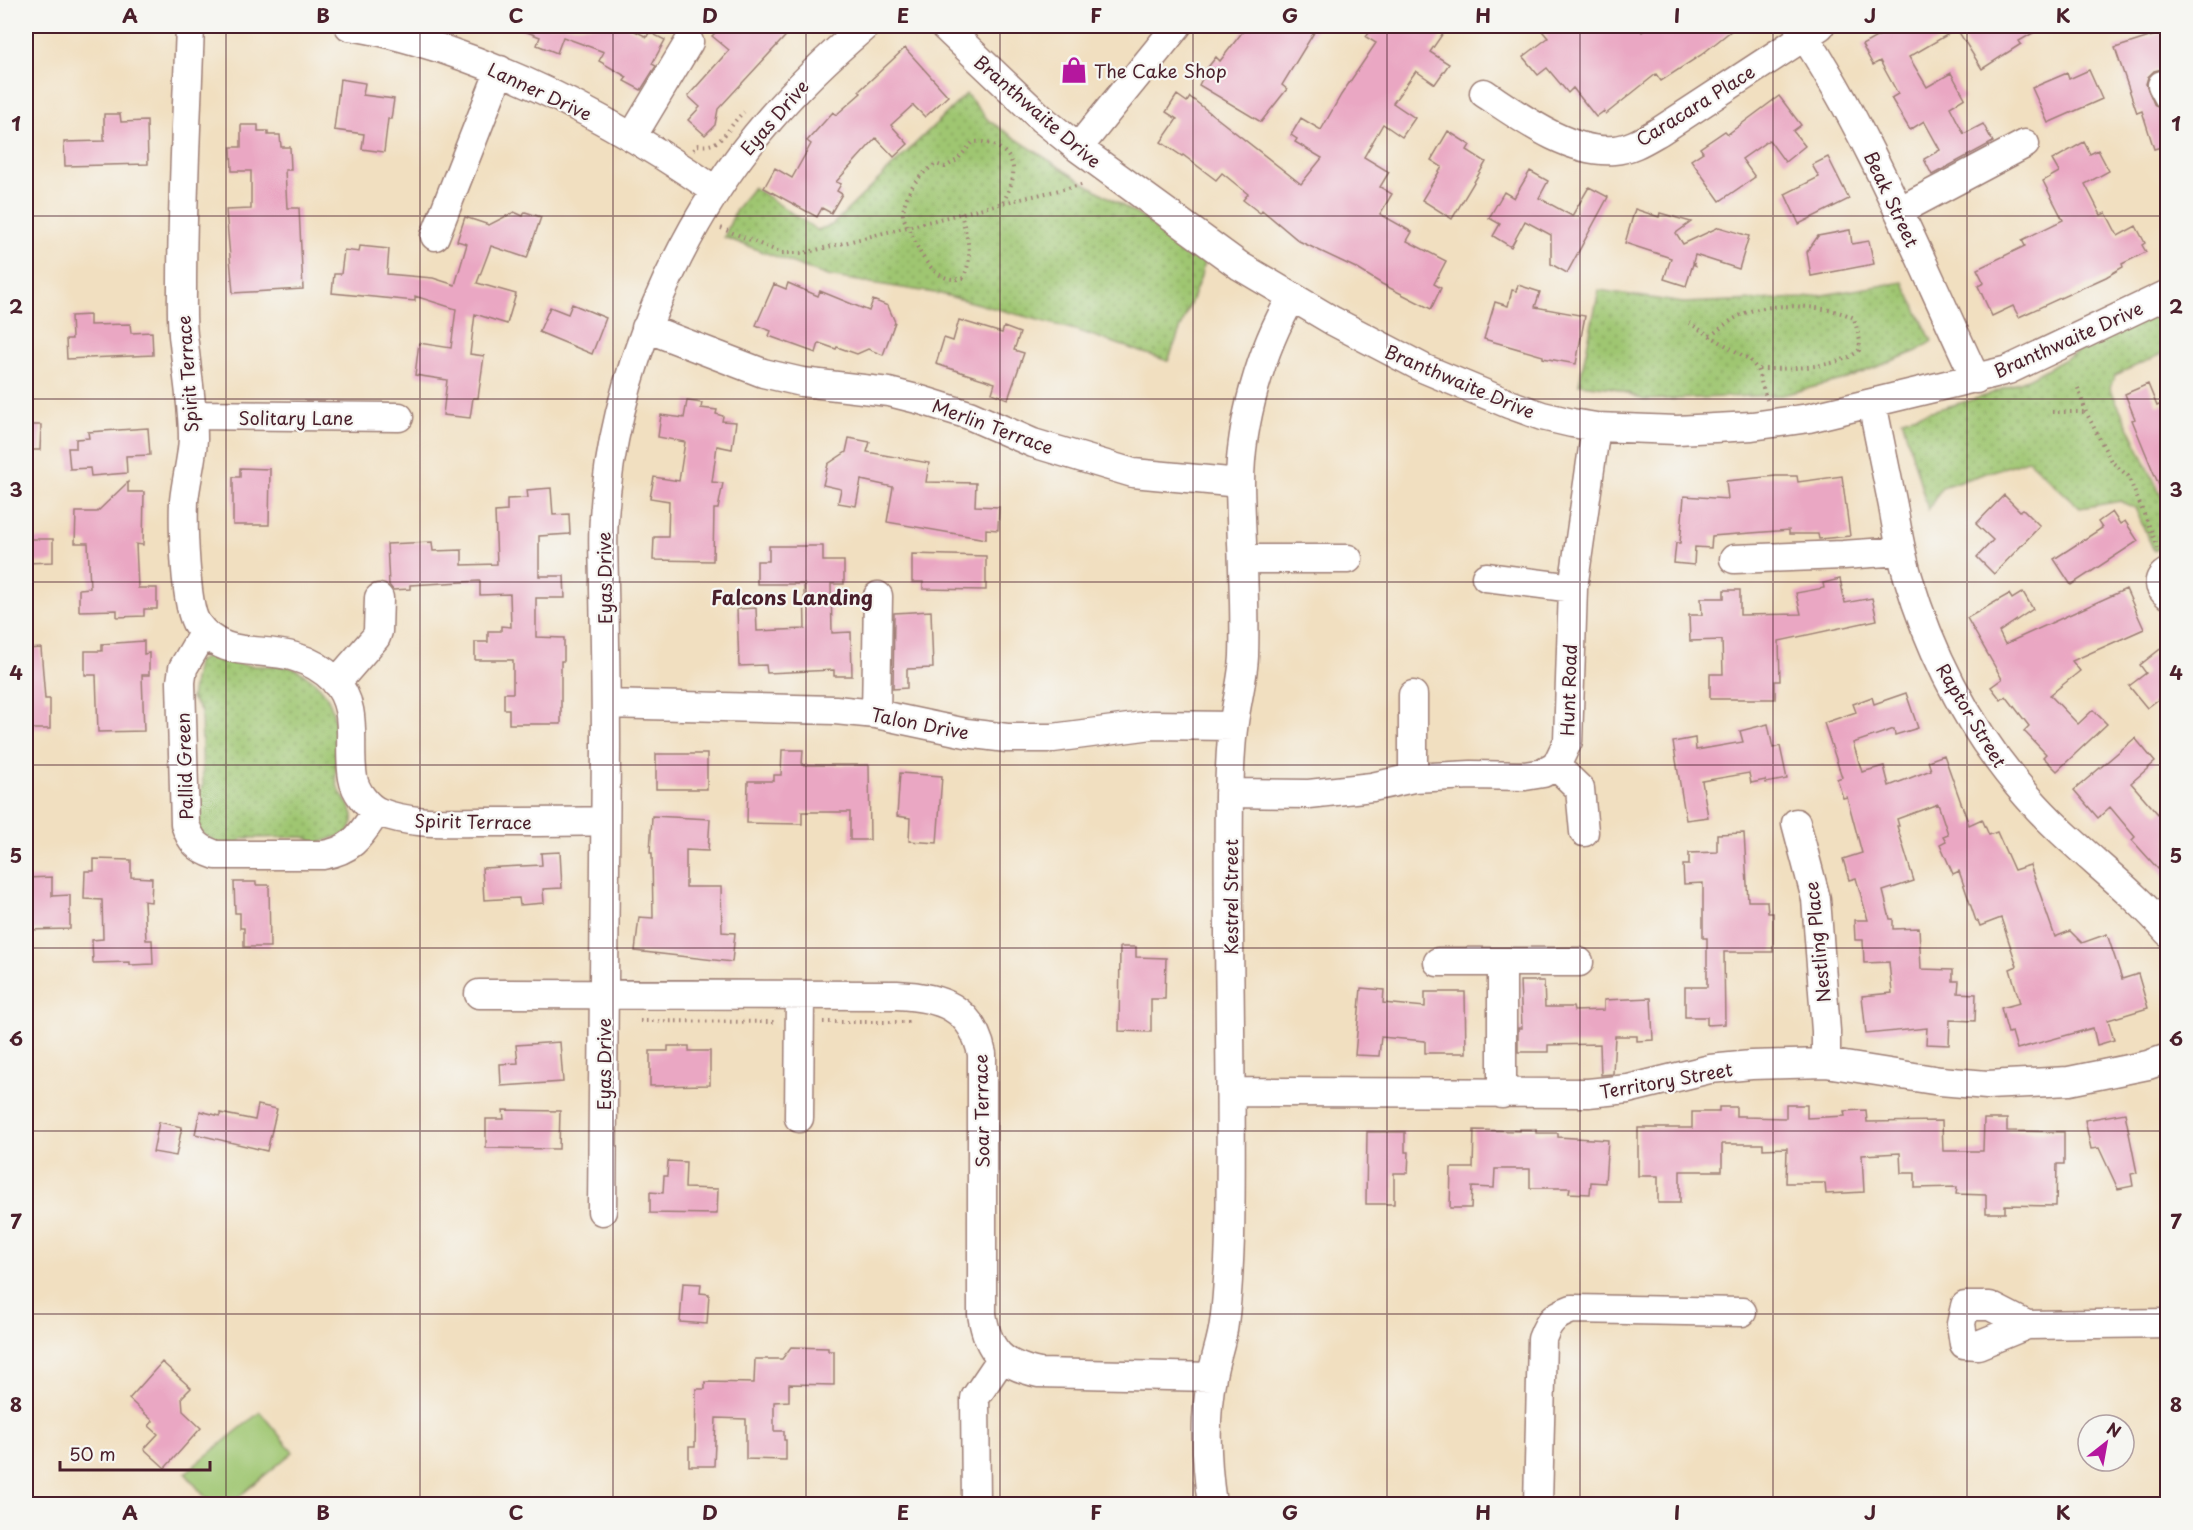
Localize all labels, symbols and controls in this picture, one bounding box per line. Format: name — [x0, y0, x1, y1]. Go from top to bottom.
text: A — [122, 0, 138, 30]
text: B — [316, 0, 330, 30]
text: C — [508, 0, 524, 30]
text: D — [702, 0, 718, 30]
text: E — [897, 0, 909, 30]
text: F — [1090, 0, 1102, 30]
text: G — [1282, 0, 1298, 30]
text: H — [1475, 0, 1491, 30]
text: I — [1674, 0, 1680, 30]
text: J — [1864, 0, 1876, 30]
text: K — [2056, 0, 2071, 30]
street label: Branthwaite Drive — [969, 48, 1107, 174]
street label: Lanner Drive — [484, 55, 596, 127]
shop icon: The Cake Shop — [1059, 55, 1089, 85]
place label: The Cake Shop — [1094, 57, 1227, 84]
street label: Caracara Place — [1630, 57, 1760, 152]
street label: Eyas Drive — [734, 73, 814, 161]
text: 1 — [11, 108, 21, 138]
text: 1 — [2171, 108, 2181, 138]
street label: Beak Street — [1858, 147, 1926, 251]
text: 2 — [9, 291, 23, 321]
text: 2 — [2169, 291, 2183, 321]
street label: Branthwaite Drive — [1989, 294, 2147, 384]
street label: Spirit Terrace — [169, 314, 205, 434]
street label: Branthwaite Drive — [1381, 337, 1539, 425]
street label: Merlin Terrace — [929, 392, 1057, 460]
street label: Solitary Lane — [238, 404, 354, 431]
text: 3 — [9, 474, 23, 504]
text: 3 — [2169, 474, 2183, 504]
street label: Eyas Drive — [590, 532, 618, 624]
district label: Falcons Landing — [711, 582, 873, 612]
street label: Hunt Road — [1553, 644, 1583, 736]
text: 4 — [9, 657, 23, 687]
text: 4 — [2169, 657, 2183, 687]
street label: Raptor Street — [1930, 658, 2014, 772]
street label: Talon Drive — [869, 700, 971, 746]
street label: Pallid Green — [169, 712, 199, 820]
street label: Spirit Terrace — [414, 806, 532, 836]
street label: Kestrel Street — [1217, 839, 1244, 955]
text: 5 — [10, 840, 22, 870]
text: 5 — [2170, 840, 2182, 870]
street label: Nestling Place — [1797, 880, 1837, 1004]
street label: Eyas Drive — [590, 1018, 617, 1110]
text: 6 — [9, 1023, 23, 1053]
text: 6 — [2169, 1023, 2183, 1053]
street label: Soar Terrace — [967, 1054, 995, 1168]
street label: Territory Street — [1597, 1055, 1735, 1105]
text: 7 — [10, 1206, 22, 1236]
text: 7 — [2170, 1206, 2182, 1236]
text: 8 — [10, 1389, 22, 1419]
text: 8 — [2170, 1389, 2182, 1419]
north arrow — [2076, 1413, 2136, 1473]
text: N — [2103, 1416, 2126, 1443]
scale bar — [60, 1434, 210, 1472]
text: 50 m — [69, 1440, 116, 1467]
text: A — [122, 1497, 138, 1527]
text: B — [316, 1497, 330, 1527]
text: C — [508, 1497, 524, 1527]
text: D — [702, 1497, 718, 1527]
text: E — [897, 1497, 909, 1527]
text: F — [1090, 1497, 1102, 1527]
text: G — [1282, 1497, 1298, 1527]
text: H — [1475, 1497, 1491, 1527]
text: I — [1674, 1497, 1680, 1527]
text: J — [1864, 1497, 1876, 1527]
text: K — [2056, 1497, 2071, 1527]

